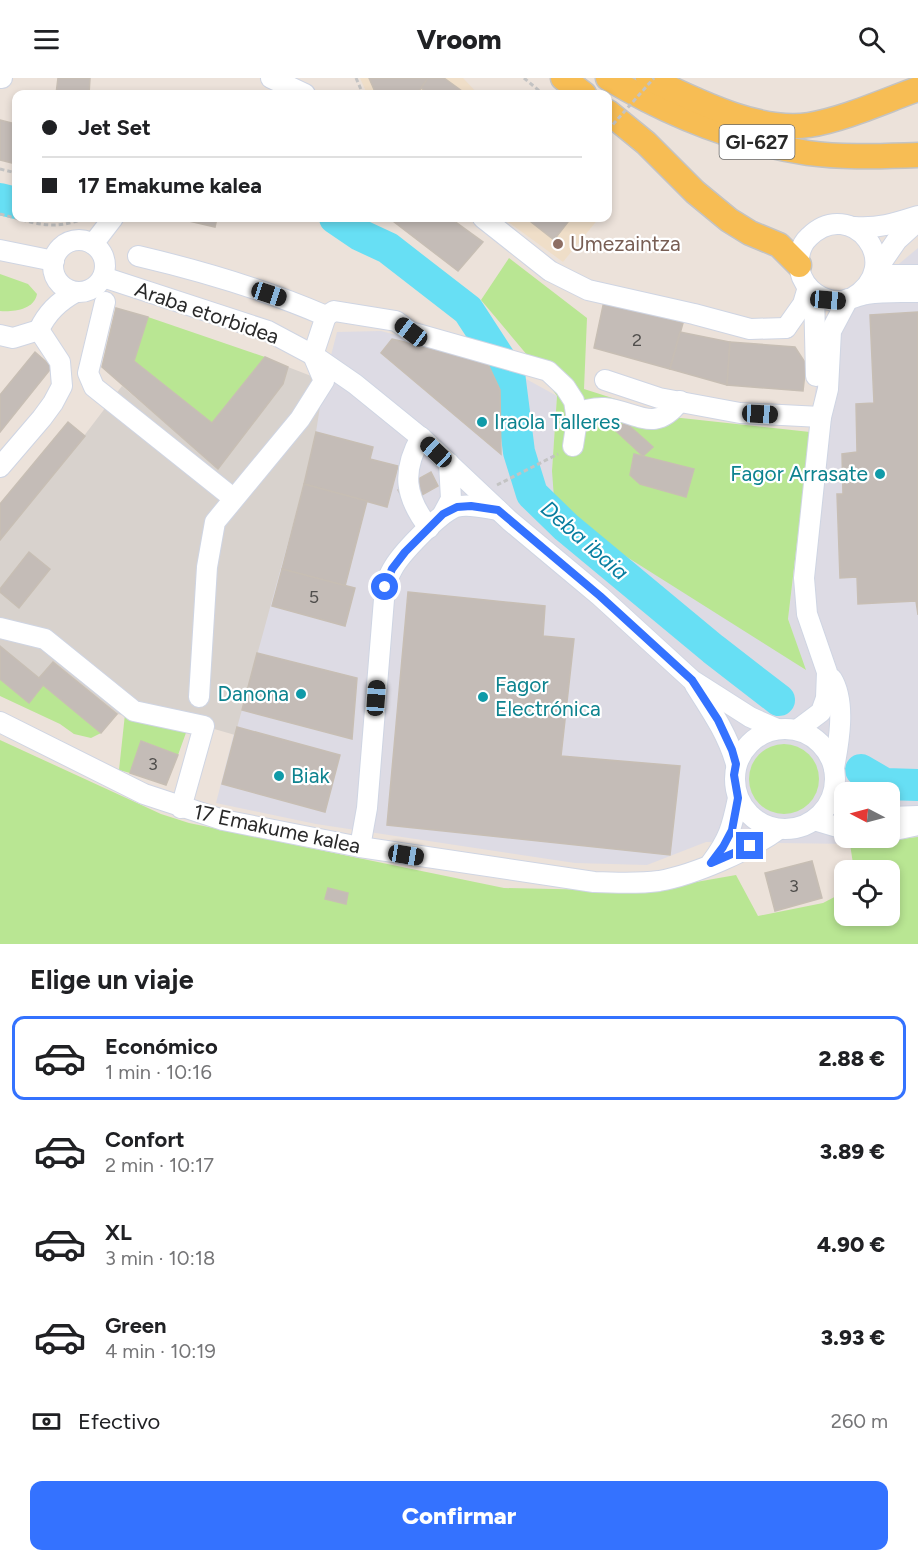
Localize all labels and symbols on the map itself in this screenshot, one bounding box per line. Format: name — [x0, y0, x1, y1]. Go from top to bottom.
road number: GI-627 — [720, 125, 795, 159]
place label: Umezaintza — [570, 231, 681, 256]
marker: Umezaintza — [551, 237, 565, 251]
street label: Araba etorbidea — [132, 276, 282, 349]
car — [249, 280, 289, 308]
car — [809, 289, 847, 311]
car — [391, 314, 431, 350]
house number: 2 — [632, 329, 642, 351]
car — [742, 404, 778, 424]
place label: Iraola Talleres — [494, 409, 620, 434]
marker: Iraola Talleres — [475, 415, 489, 429]
car — [417, 433, 455, 471]
place label: Fagor Arrasate — [730, 461, 868, 486]
marker: Fagor Arrasate — [873, 467, 887, 481]
water label: Deba ibaia — [535, 495, 634, 586]
route start — [371, 573, 398, 600]
house number: 5 — [309, 586, 319, 608]
place label: Fagor Electrónica — [495, 672, 601, 721]
car — [366, 679, 386, 717]
place label: Danona — [218, 681, 289, 706]
marker: Danona — [294, 687, 308, 701]
marker: Fagor Electrónica — [476, 690, 490, 704]
house number: 3 — [148, 753, 158, 775]
place label: Biak — [291, 763, 330, 788]
marker: Biak — [272, 769, 286, 783]
north arrow — [834, 782, 900, 848]
street label: 17 Emakume kalea — [191, 799, 363, 858]
route end — [736, 832, 763, 859]
car — [387, 843, 425, 867]
house number: 3 — [789, 875, 799, 897]

